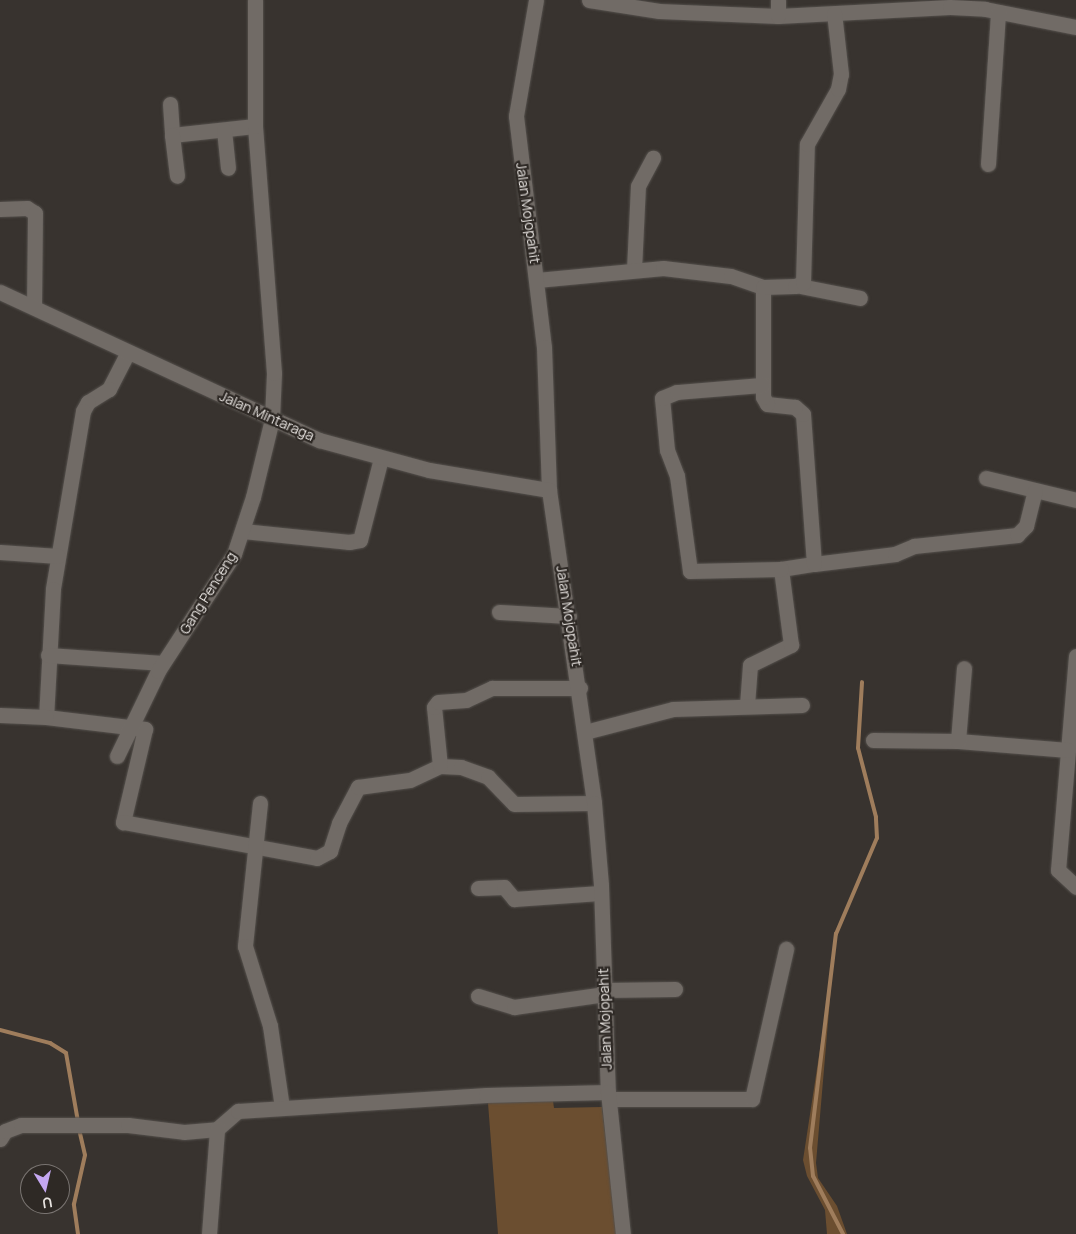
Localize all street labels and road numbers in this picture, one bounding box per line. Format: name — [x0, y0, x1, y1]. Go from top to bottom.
street label: Jalan Mojopahit — [513, 162, 543, 264]
street label: Jalan Mintaraga — [217, 388, 317, 444]
street label: Gang Penceng — [176, 549, 240, 637]
street label: Jalan Mojopahit — [553, 565, 585, 667]
street label: Jalan Mojopahit — [595, 968, 615, 1070]

